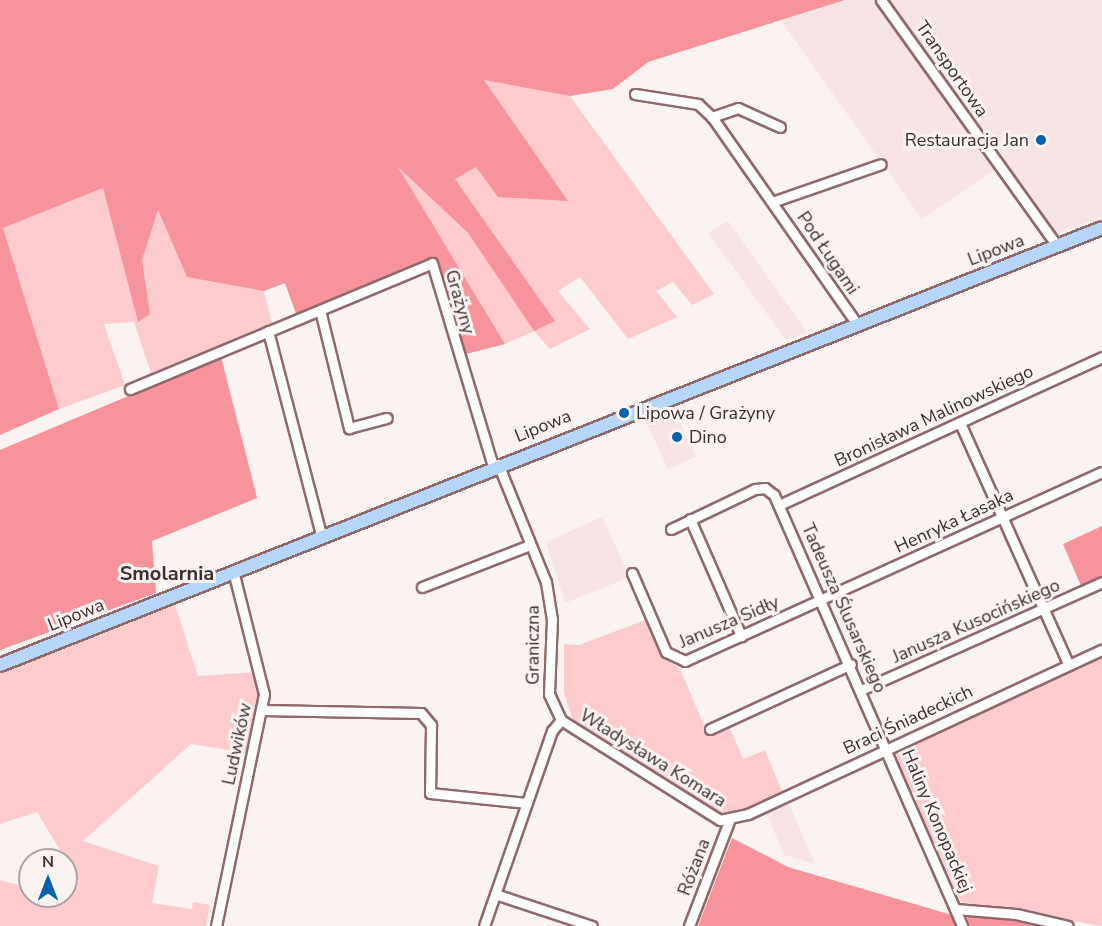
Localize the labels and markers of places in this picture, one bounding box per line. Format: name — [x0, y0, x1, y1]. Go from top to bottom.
place label: Restauracja Jan — [905, 129, 1029, 151]
marker: Restauracja Jan — [1034, 133, 1048, 147]
place label: Lipowa / Grażyny — [636, 402, 775, 424]
marker: Lipowa / Grażyny — [617, 406, 631, 420]
place label: Dino — [689, 426, 727, 448]
marker: Dino — [670, 430, 684, 444]

